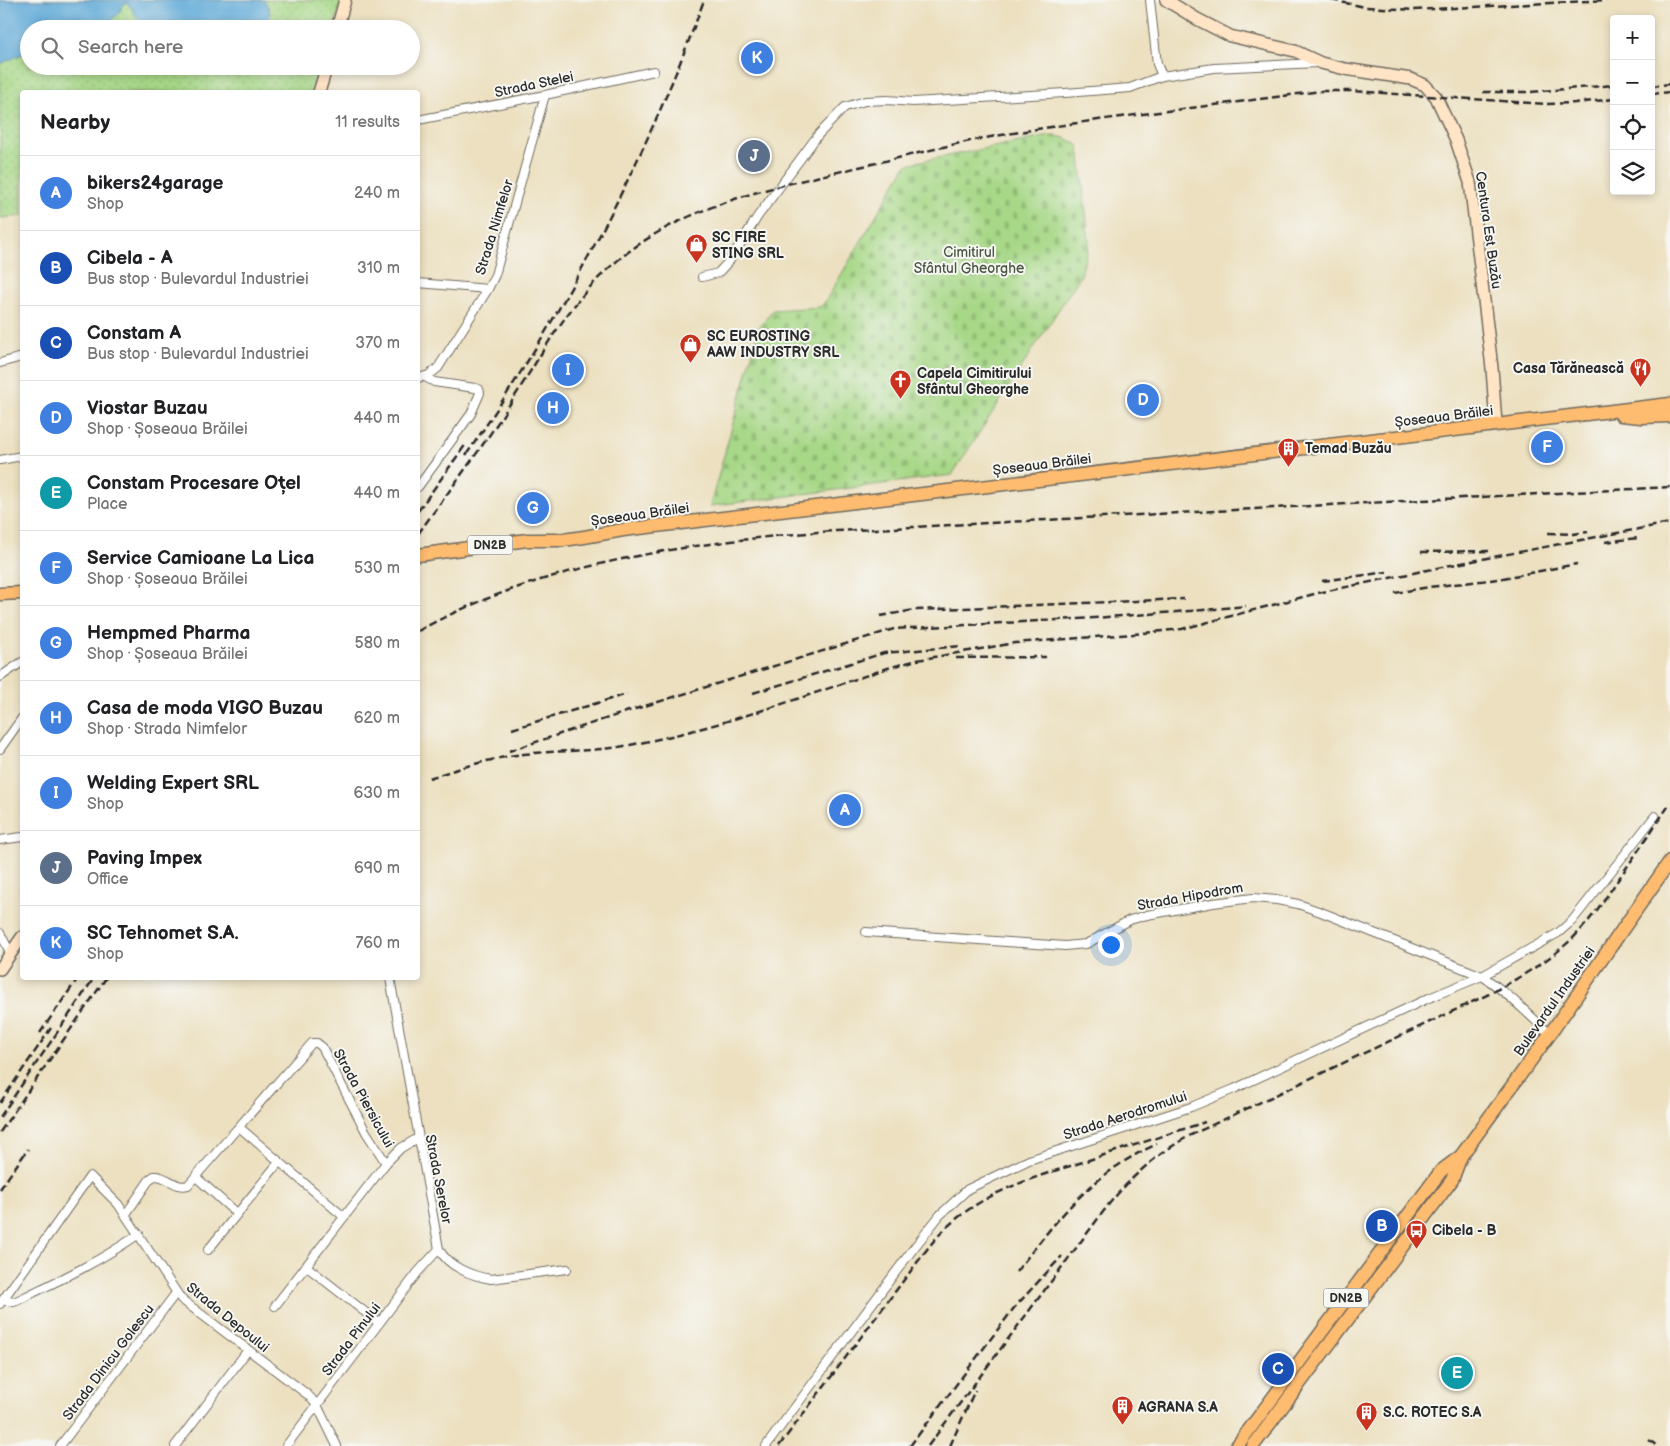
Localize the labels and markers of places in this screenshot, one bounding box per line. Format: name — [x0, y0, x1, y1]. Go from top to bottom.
pin: K — [741, 39, 773, 77]
pin: J — [738, 137, 770, 175]
place label: SC FIRE STING SRL — [712, 229, 784, 262]
shop icon: SC FIRE STING SRL — [684, 233, 708, 264]
place label: SC EUROSTING AAW INDUSTRY SRL — [706, 328, 839, 361]
shop icon: SC EUROSTING AAW INDUSTRY SRL — [679, 332, 703, 363]
pin: I — [552, 351, 584, 389]
restaurant icon: Casa Tărănească — [1628, 356, 1652, 387]
place label: Casa Tărănească — [1513, 360, 1624, 377]
place label: Capela Cimitirului Sfântul Gheorghe — [917, 365, 1031, 398]
church icon: Capela Cimitirului Sfântul Gheorghe — [889, 369, 913, 400]
pin: D — [1127, 381, 1159, 419]
pin: H — [537, 389, 569, 427]
pin: F — [1531, 428, 1563, 466]
building icon: Temad Buzău — [1277, 436, 1301, 467]
place label: Temad Buzău — [1305, 440, 1392, 457]
pin: G — [517, 489, 549, 527]
pin: A — [829, 791, 861, 829]
pin: B — [1366, 1207, 1398, 1245]
bus stop icon: Cibela - B — [1404, 1218, 1428, 1249]
place label: Cibela - B — [1432, 1222, 1496, 1239]
pin: C — [1262, 1350, 1294, 1388]
pin: E — [1441, 1354, 1473, 1392]
building icon: AGRANA S.A — [1110, 1395, 1134, 1426]
place label: AGRANA S.A — [1137, 1399, 1218, 1416]
building icon: S.C. ROTEC S.A — [1355, 1400, 1379, 1431]
place label: S.C. ROTEC S.A — [1383, 1404, 1482, 1421]

